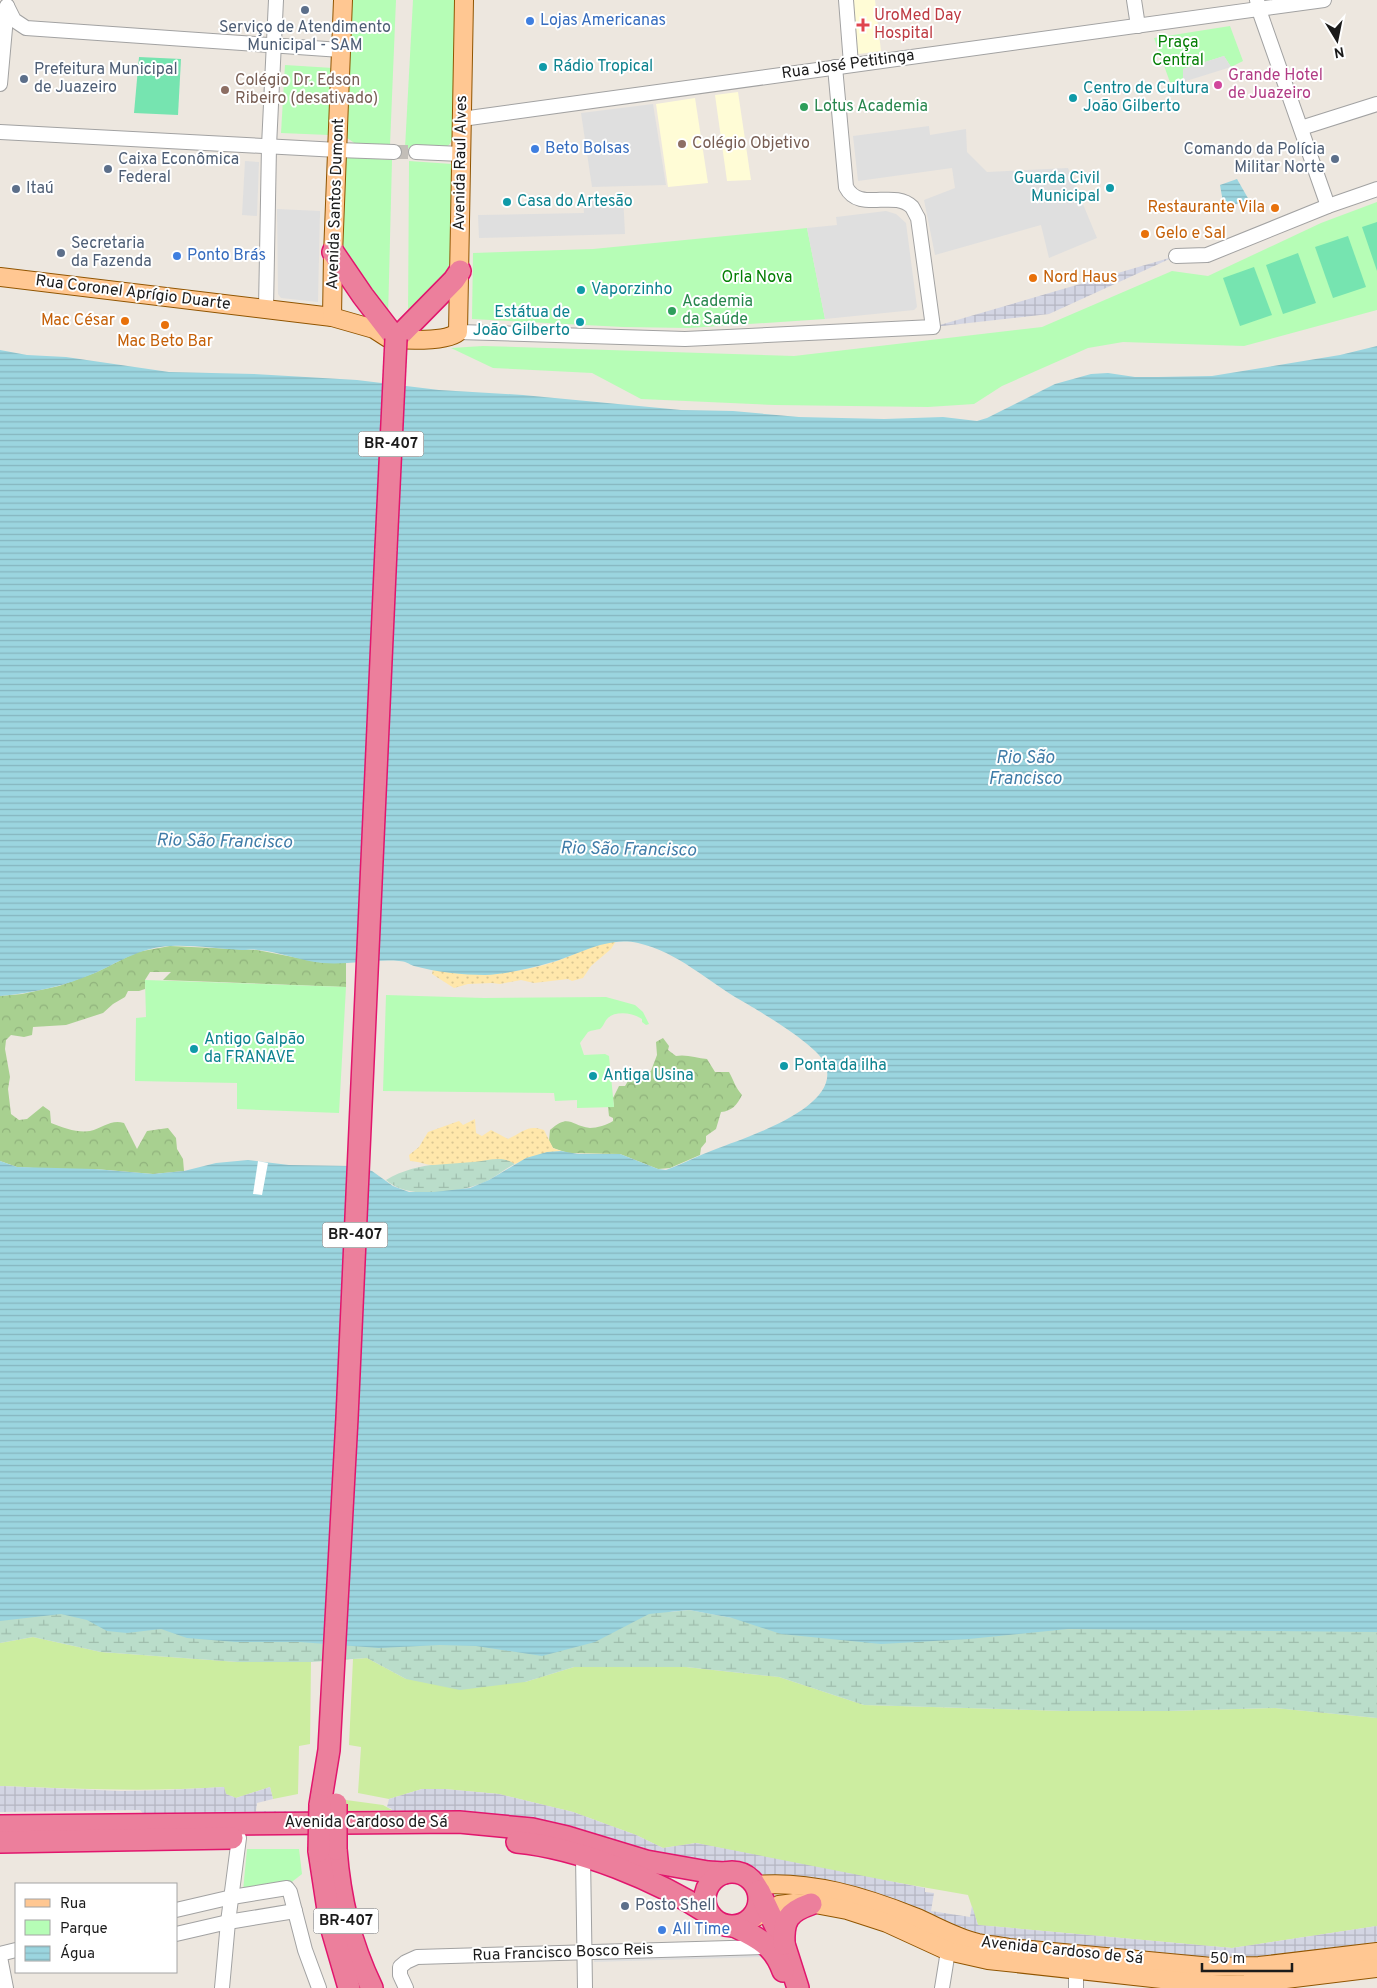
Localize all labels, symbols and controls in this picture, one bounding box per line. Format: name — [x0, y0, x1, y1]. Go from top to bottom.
marker: Serviço de Atendimento Municipal - SAM — [299, 4, 311, 16]
place label: UroMed Day Hospital — [874, 6, 962, 44]
place label: Lojas Americanas — [540, 11, 666, 31]
marker: Lojas Americanas — [524, 15, 536, 27]
north arrow — [1312, 15, 1362, 65]
place label: Serviço de Atendimento Municipal - SAM — [219, 18, 391, 56]
marker: UroMed Day Hospital — [856, 18, 870, 32]
park label: Praça Central — [1152, 33, 1204, 71]
text: N — [1333, 42, 1345, 61]
street label: Rua José Petitinga — [780, 46, 916, 84]
place label: Rádio Tropical — [553, 57, 653, 77]
place label: Prefeitura Municipal de Juazeiro — [34, 60, 178, 98]
marker: Rádio Tropical — [537, 61, 549, 73]
place label: Grande Hotel de Juazeiro — [1228, 66, 1323, 104]
place label: Colégio Dr. Edson Ribeiro (desativado) — [235, 71, 378, 109]
marker: Prefeitura Municipal de Juazeiro — [18, 73, 30, 85]
place label: Centro de Cultura João Gilberto — [1083, 79, 1209, 117]
marker: Grande Hotel de Juazeiro — [1212, 79, 1224, 91]
marker: Colégio Dr. Edson Ribeiro (desativado) — [219, 84, 231, 96]
marker: Centro de Cultura João Gilberto — [1067, 92, 1079, 104]
street label: Avenida Raul Alves — [450, 95, 472, 231]
place label: Lotus Academia — [814, 97, 928, 117]
marker: Lotus Academia — [798, 101, 810, 113]
street label: Avenida Santos Dumont — [323, 118, 349, 290]
place label: Colégio Objetivo — [692, 134, 810, 154]
marker: Colégio Objetivo — [676, 138, 688, 150]
place label: Beto Bolsas — [545, 139, 630, 159]
place label: Comando da Polícia Militar Norte — [1184, 140, 1325, 178]
marker: Beto Bolsas — [529, 143, 541, 155]
place label: Caixa Econômica Federal — [118, 150, 239, 188]
marker: Comando da Polícia Militar Norte — [1329, 153, 1341, 165]
marker: Caixa Econômica Federal — [102, 163, 114, 175]
place label: Guarda Civil Municipal — [1013, 169, 1100, 207]
place label: Itaú — [26, 179, 54, 199]
marker: Guarda Civil Municipal — [1104, 182, 1116, 194]
marker: Itaú — [10, 183, 22, 195]
place label: Casa do Artesão — [517, 192, 633, 212]
marker: Casa do Artesão — [501, 196, 513, 208]
place label: Restaurante Vila — [1148, 198, 1265, 218]
marker: Restaurante Vila — [1269, 202, 1281, 214]
place label: Gelo e Sal — [1155, 224, 1226, 244]
marker: Gelo e Sal — [1139, 228, 1151, 240]
place label: Secretaria da Fazenda — [71, 234, 152, 272]
place label: Ponto Brás — [187, 246, 266, 266]
marker: Secretaria da Fazenda — [55, 247, 67, 259]
marker: Ponto Brás — [171, 250, 183, 262]
park label: Orla Nova — [722, 268, 792, 288]
place label: Nord Haus — [1043, 268, 1117, 288]
street label: Rua Coronel Aprígio Duarte — [34, 271, 232, 315]
marker: Nord Haus — [1027, 272, 1039, 284]
place label: Vaporzinho — [591, 280, 673, 300]
marker: Vaporzinho — [575, 284, 587, 296]
place label: Academia da Saúde — [682, 292, 753, 330]
place label: Estátua de João Gilberto — [473, 303, 570, 341]
marker: Academia da Saúde — [666, 305, 678, 317]
place label: Mac César — [41, 311, 115, 331]
marker: Mac César — [119, 315, 131, 327]
marker: Estátua de João Gilberto — [574, 316, 586, 328]
marker: Mac Beto Bar — [159, 319, 171, 331]
place label: Mac Beto Bar — [117, 332, 213, 352]
road number: BR-407 — [358, 432, 424, 456]
water label: Rio São Francisco — [988, 747, 1062, 791]
water label: Rio São Francisco — [156, 829, 293, 855]
water label: Rio São Francisco — [560, 837, 697, 863]
place label: Antigo Galpão da FRANAVE — [204, 1030, 305, 1068]
marker: Antigo Galpão da FRANAVE — [188, 1043, 200, 1055]
place label: Ponta da ilha — [794, 1056, 887, 1076]
marker: Ponta da ilha — [778, 1060, 790, 1072]
place label: Antiga Usina — [603, 1066, 694, 1086]
marker: Antiga Usina — [587, 1070, 599, 1082]
road number: BR-407 — [322, 1222, 388, 1248]
street label: Avenida Cardoso de Sá — [284, 1813, 448, 1833]
legend — [15, 1883, 178, 1973]
text: Rua — [60, 1895, 86, 1914]
place label: Posto Shell — [635, 1896, 716, 1916]
marker: Posto Shell — [619, 1900, 631, 1912]
road number: BR-407 — [314, 1908, 378, 1934]
text: Parque — [60, 1920, 108, 1939]
place label: All Time — [672, 1920, 730, 1940]
marker: All Time — [656, 1924, 668, 1936]
street label: Avenida Cardoso de Sá — [980, 1933, 1144, 1969]
street label: Rua Francisco Bosco Reis — [472, 1940, 654, 1966]
scale bar — [1202, 1940, 1292, 1972]
text: Água — [60, 1944, 95, 1964]
text: 50 m — [1210, 1950, 1245, 1969]

